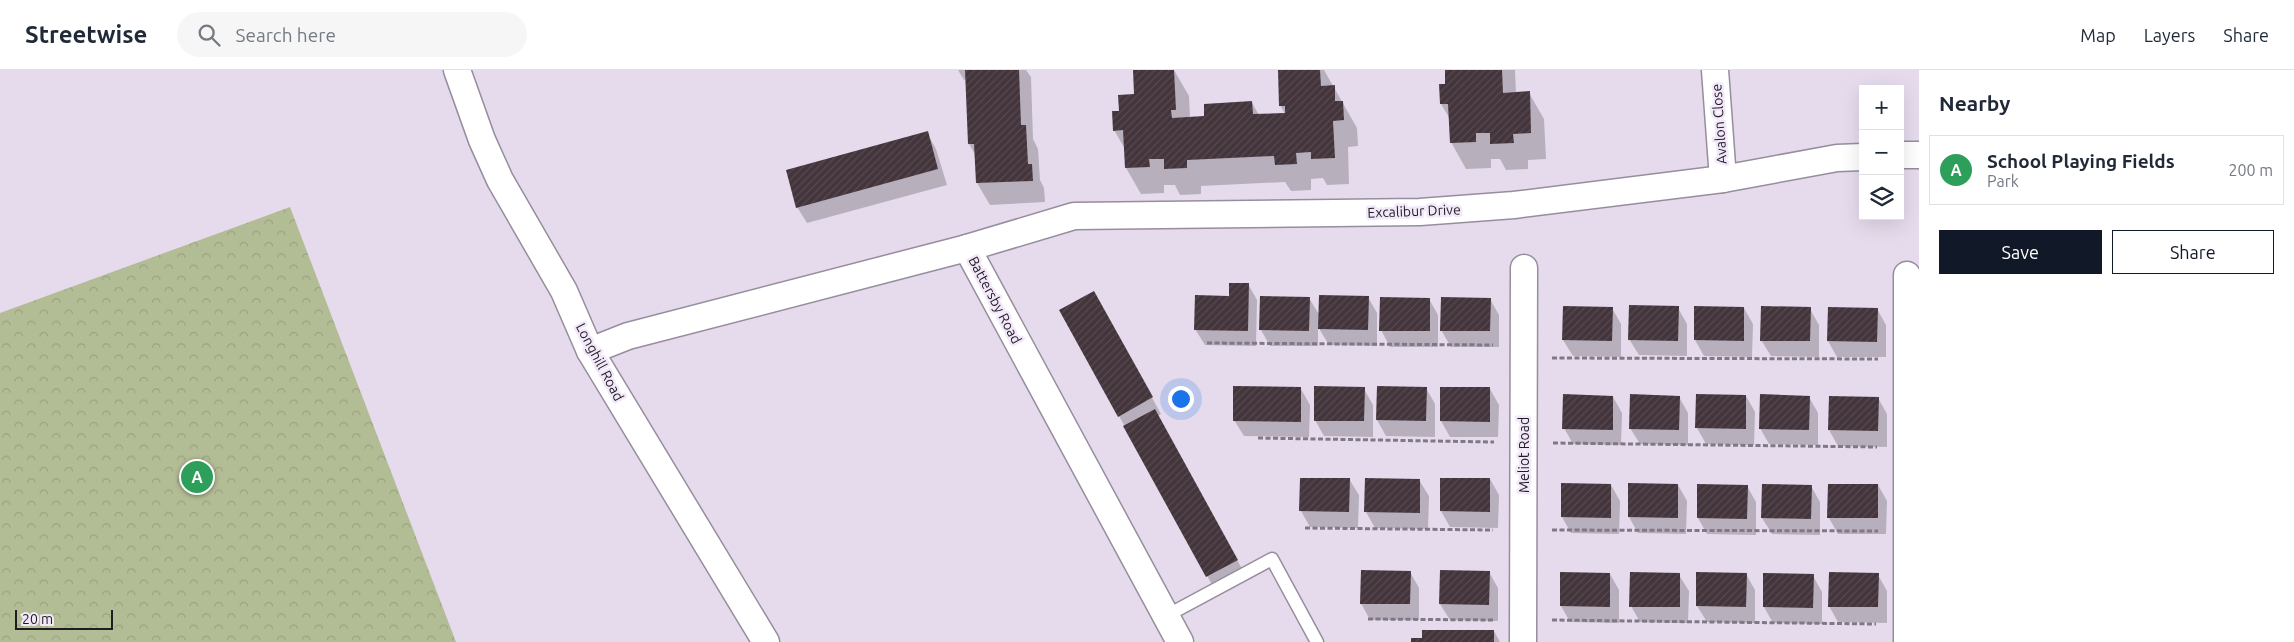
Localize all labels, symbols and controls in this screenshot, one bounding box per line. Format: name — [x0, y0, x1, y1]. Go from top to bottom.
search box — [177, 12, 527, 57]
text: Streetwise — [25, 21, 147, 48]
icon: search — [195, 21, 223, 49]
text: Search here — [235, 24, 336, 46]
text: Map — [2080, 25, 2116, 45]
text: Layers — [2144, 25, 2195, 45]
text: Share — [2223, 25, 2269, 45]
street label: Avalon Close — [1708, 83, 1730, 165]
map controls — [1859, 85, 1904, 220]
button: + — [1859, 85, 1904, 130]
text: Nearby — [1939, 91, 2010, 115]
button: − — [1859, 130, 1904, 175]
text: School Playing Fields — [1987, 150, 2175, 172]
text: A — [1950, 161, 1962, 179]
text: 200 m — [2228, 161, 2273, 179]
text: Park — [1987, 172, 2019, 190]
button: layers — [1859, 175, 1904, 220]
street label: Excalibur Drive — [1367, 201, 1461, 221]
button: Save — [1939, 230, 2102, 274]
button: Share — [2112, 230, 2274, 274]
street label: Battersby Road — [965, 254, 1025, 346]
street label: Longhill Road — [573, 320, 627, 404]
your location — [1168, 386, 1194, 412]
street label: Meliot Road — [1516, 417, 1532, 493]
pin: A — [181, 458, 213, 496]
scale bar — [15, 607, 112, 630]
text: 20 m — [22, 611, 53, 627]

